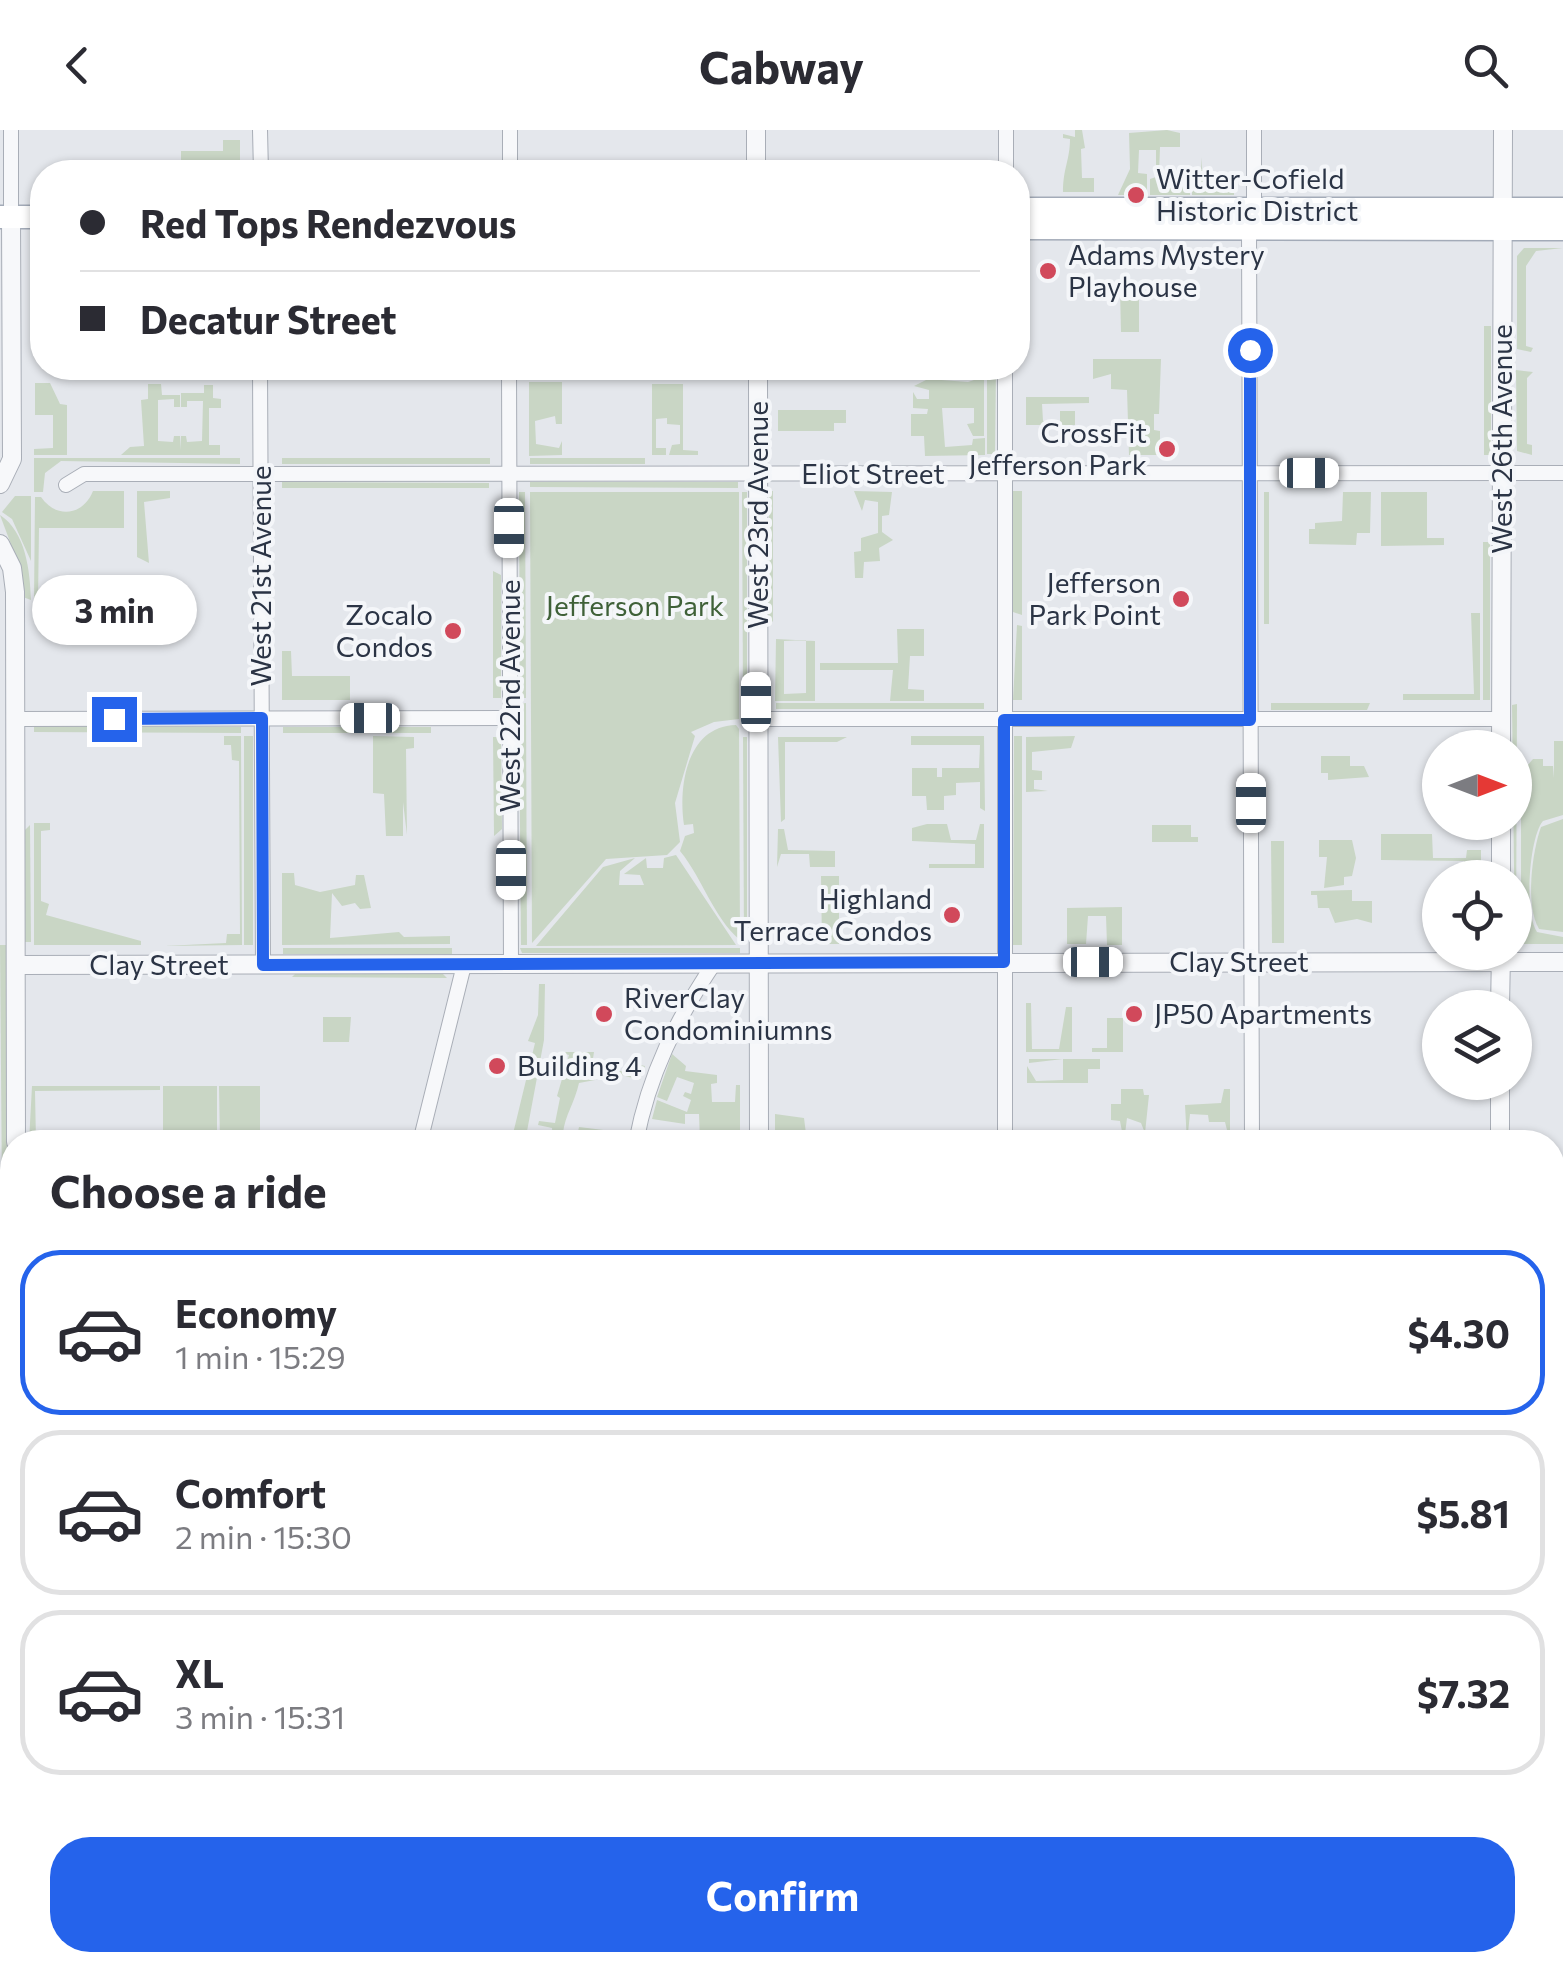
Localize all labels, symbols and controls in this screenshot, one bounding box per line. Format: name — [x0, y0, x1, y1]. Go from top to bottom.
icon: back — [50, 38, 105, 93]
text: Cabway — [699, 38, 864, 93]
icon: search — [1458, 38, 1513, 93]
place label: Witter-Cofield Historic District — [1156, 161, 1358, 227]
marker: Witter-Cofield Historic District — [1125, 184, 1147, 206]
text: Red Tops Rendezvous — [140, 199, 517, 246]
place label: Adams Mystery Playhouse — [1068, 237, 1265, 303]
marker: Adams Mystery Playhouse — [1037, 260, 1059, 282]
text: Decatur Street — [140, 295, 397, 342]
street label: West 26th Avenue — [1484, 324, 1518, 554]
route start — [1228, 328, 1273, 373]
street label: West 23rd Avenue — [740, 401, 774, 629]
place label: CrossFit Jefferson Park — [969, 415, 1147, 481]
marker: CrossFit Jefferson Park — [1156, 438, 1178, 460]
street label: Eliot Street — [801, 456, 945, 490]
car — [1279, 458, 1339, 488]
street label: West 21st Avenue — [243, 465, 277, 687]
car — [494, 498, 524, 558]
place label: Jefferson Park Point — [1029, 565, 1161, 631]
callout: 3 min — [32, 574, 196, 644]
street label: West 22nd Avenue — [492, 580, 526, 812]
park label: Jefferson Park — [546, 588, 724, 622]
marker: Jefferson Park Point — [1170, 588, 1192, 610]
text: 3 min — [74, 590, 155, 630]
place label: Zocalo Condos — [336, 597, 433, 663]
marker: Zocalo Condos — [442, 620, 464, 642]
car — [741, 672, 771, 732]
route end — [92, 697, 137, 742]
car — [340, 703, 400, 733]
north arrow — [1422, 730, 1532, 840]
map controls — [1422, 730, 1532, 1100]
car — [1236, 773, 1266, 833]
car — [496, 840, 526, 900]
button: locate — [1422, 860, 1532, 970]
place label: Highland Terrace Condos — [733, 881, 932, 947]
marker: Highland Terrace Condos — [941, 904, 963, 926]
street label: Clay Street — [1169, 944, 1309, 978]
street label: Clay Street — [89, 947, 229, 981]
car — [1063, 947, 1123, 977]
place label: RiverClay Condominiumns — [624, 980, 833, 1046]
button: layers — [1422, 990, 1532, 1100]
place label: JP50 Apartments — [1154, 996, 1372, 1030]
marker: RiverClay Condominiumns — [593, 1003, 615, 1025]
marker: JP50 Apartments — [1123, 1003, 1145, 1025]
place label: Building 4 — [517, 1048, 642, 1082]
marker: Building 4 — [486, 1055, 508, 1077]
text: Choose a ride — [50, 1162, 327, 1217]
icon: car — [55, 1288, 145, 1378]
text: Economy — [175, 1289, 337, 1336]
text: $4.30 — [1408, 1309, 1510, 1356]
text: 1 min · 15:29 — [175, 1336, 346, 1376]
icon: car — [55, 1468, 145, 1558]
text: Comfort — [175, 1469, 326, 1516]
text: $5.81 — [1416, 1489, 1510, 1536]
text: 2 min · 15:30 — [175, 1516, 352, 1556]
icon: car — [55, 1648, 145, 1738]
text: XL — [175, 1649, 224, 1696]
text: $7.32 — [1417, 1669, 1510, 1716]
text: 3 min · 15:31 — [175, 1696, 345, 1736]
button: Confirm — [50, 1837, 1515, 1952]

